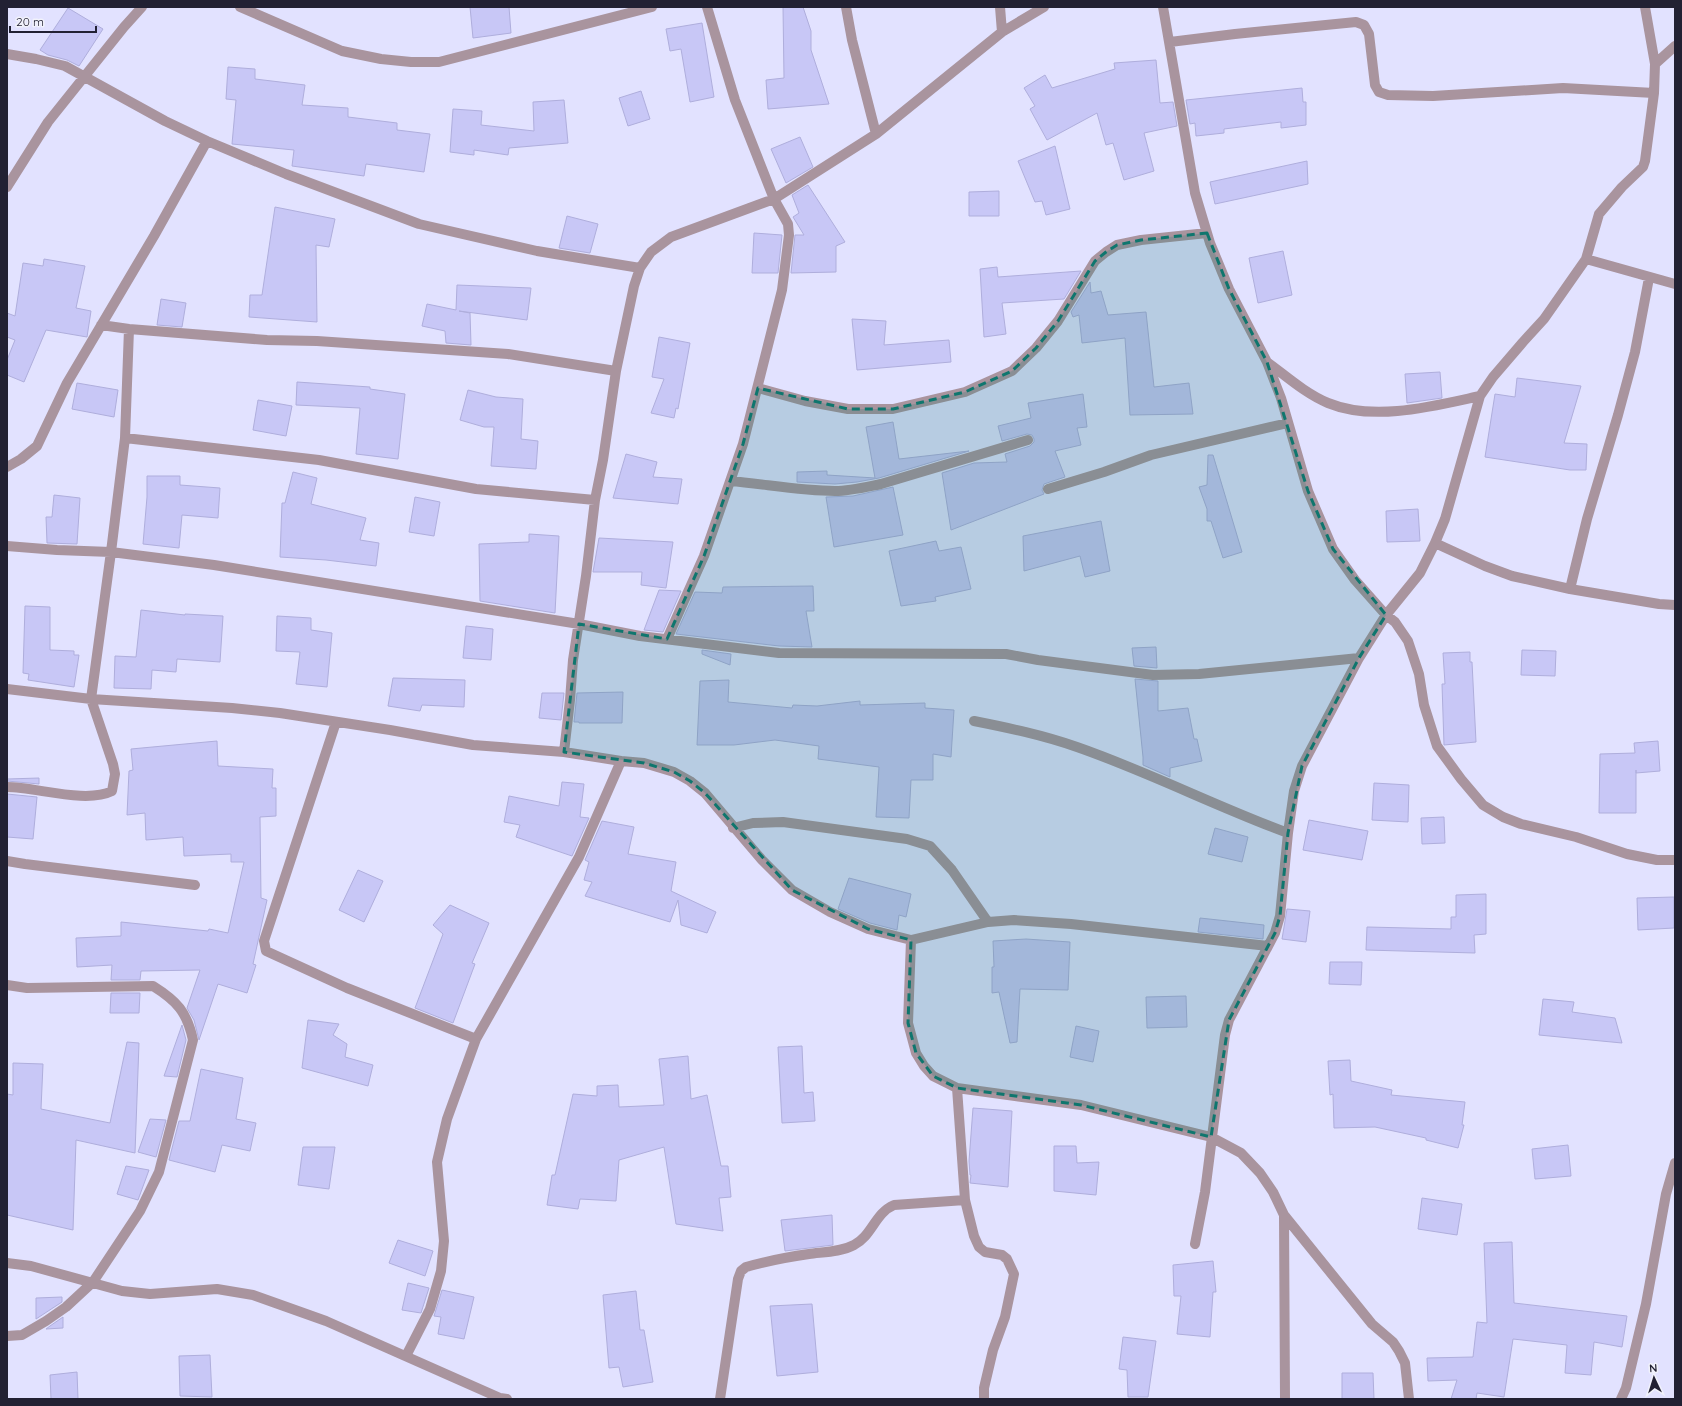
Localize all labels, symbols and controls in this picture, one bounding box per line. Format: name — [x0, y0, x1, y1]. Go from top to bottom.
scale bar — [10, 8, 96, 34]
text: 20 m — [16, 14, 44, 29]
north arrow — [1634, 1358, 1674, 1398]
text: N — [1649, 1361, 1658, 1375]

